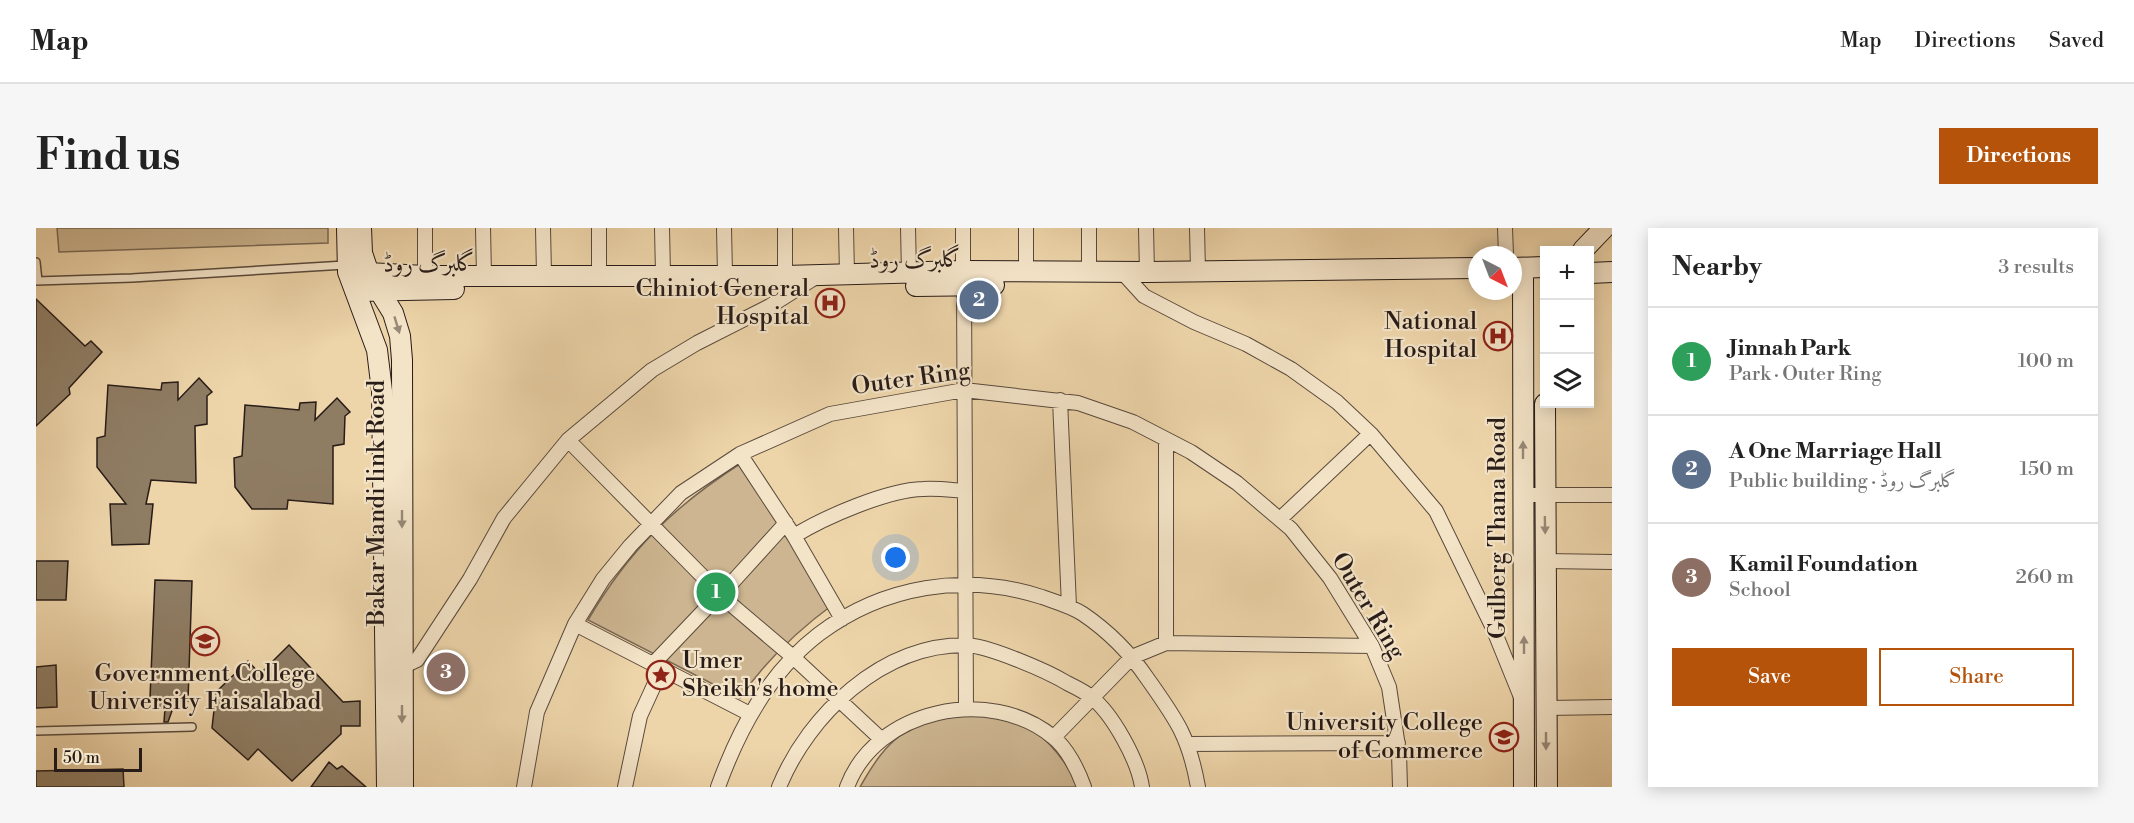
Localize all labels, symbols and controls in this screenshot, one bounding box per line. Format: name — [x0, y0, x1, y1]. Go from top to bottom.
text: Map — [30, 24, 89, 59]
text: Map — [1840, 28, 1882, 54]
text: Directions — [1915, 28, 2016, 54]
text: Saved — [2049, 28, 2104, 54]
button: Directions — [1939, 128, 2098, 184]
text: Find us — [36, 130, 180, 183]
street label: گلبرگ روڈ — [869, 243, 961, 276]
north arrow — [1468, 246, 1522, 300]
map controls — [1540, 246, 1594, 408]
button: + — [1540, 246, 1594, 300]
street label: گلبرگ روڈ — [383, 247, 475, 280]
text: Nearby — [1672, 251, 1762, 283]
text: 3 results — [1998, 255, 2074, 280]
place label: Chiniot General Hospital — [636, 274, 809, 332]
pin: 2 — [960, 278, 998, 322]
hospital icon: Chiniot General Hospital — [814, 287, 846, 319]
button: − — [1540, 300, 1594, 354]
place label: National Hospital — [1384, 307, 1477, 365]
one-way arrow — [392, 316, 402, 334]
hospital icon: National Hospital — [1482, 320, 1514, 352]
text: Jinnah Park — [1729, 335, 1851, 362]
text: 1 — [1687, 349, 1696, 374]
text: 100 m — [2018, 349, 2074, 374]
button: layers — [1540, 354, 1594, 408]
street label: Outer Ring — [850, 356, 973, 402]
text: Park · Outer Ring — [1729, 362, 1882, 387]
street label: Bakar Mandi link Road — [362, 379, 392, 627]
street label: Gulberg Thana Road — [1483, 417, 1513, 639]
text: A One Marriage Hall — [1729, 438, 1942, 465]
one-way arrow — [1518, 440, 1528, 459]
text: 2 — [1685, 457, 1698, 482]
text: 150 m — [2019, 457, 2074, 482]
text: Public building · گلبرگ روڈ — [1729, 469, 1956, 494]
one-way arrow — [397, 510, 407, 529]
one-way arrow — [1541, 515, 1550, 534]
your location — [881, 543, 910, 572]
street label: Outer Ring — [1324, 547, 1412, 665]
text: Kamil Foundation — [1729, 551, 1918, 578]
text: 3 — [1685, 565, 1698, 590]
text: 260 m — [2016, 565, 2074, 590]
pin: 1 — [696, 570, 736, 614]
text: School — [1729, 578, 1791, 603]
school or university icon: Government College University Faisalabad — [189, 625, 221, 657]
one-way arrow — [1519, 635, 1529, 654]
place label: Umer Sheikh's home — [682, 646, 839, 704]
button: Save — [1672, 648, 1867, 706]
button: Share — [1879, 648, 2074, 706]
pin: 3 — [426, 650, 466, 694]
place label: Government College University Faisalabad — [89, 659, 322, 717]
place icon: Umer Sheikh's home — [645, 659, 677, 691]
one-way arrow — [397, 705, 407, 724]
place label: University College of Commerce — [1286, 708, 1483, 766]
school or university icon: University College of Commerce — [1488, 721, 1520, 753]
one-way arrow — [1541, 731, 1551, 750]
scale bar — [54, 745, 142, 772]
text: 50 m — [63, 748, 100, 768]

